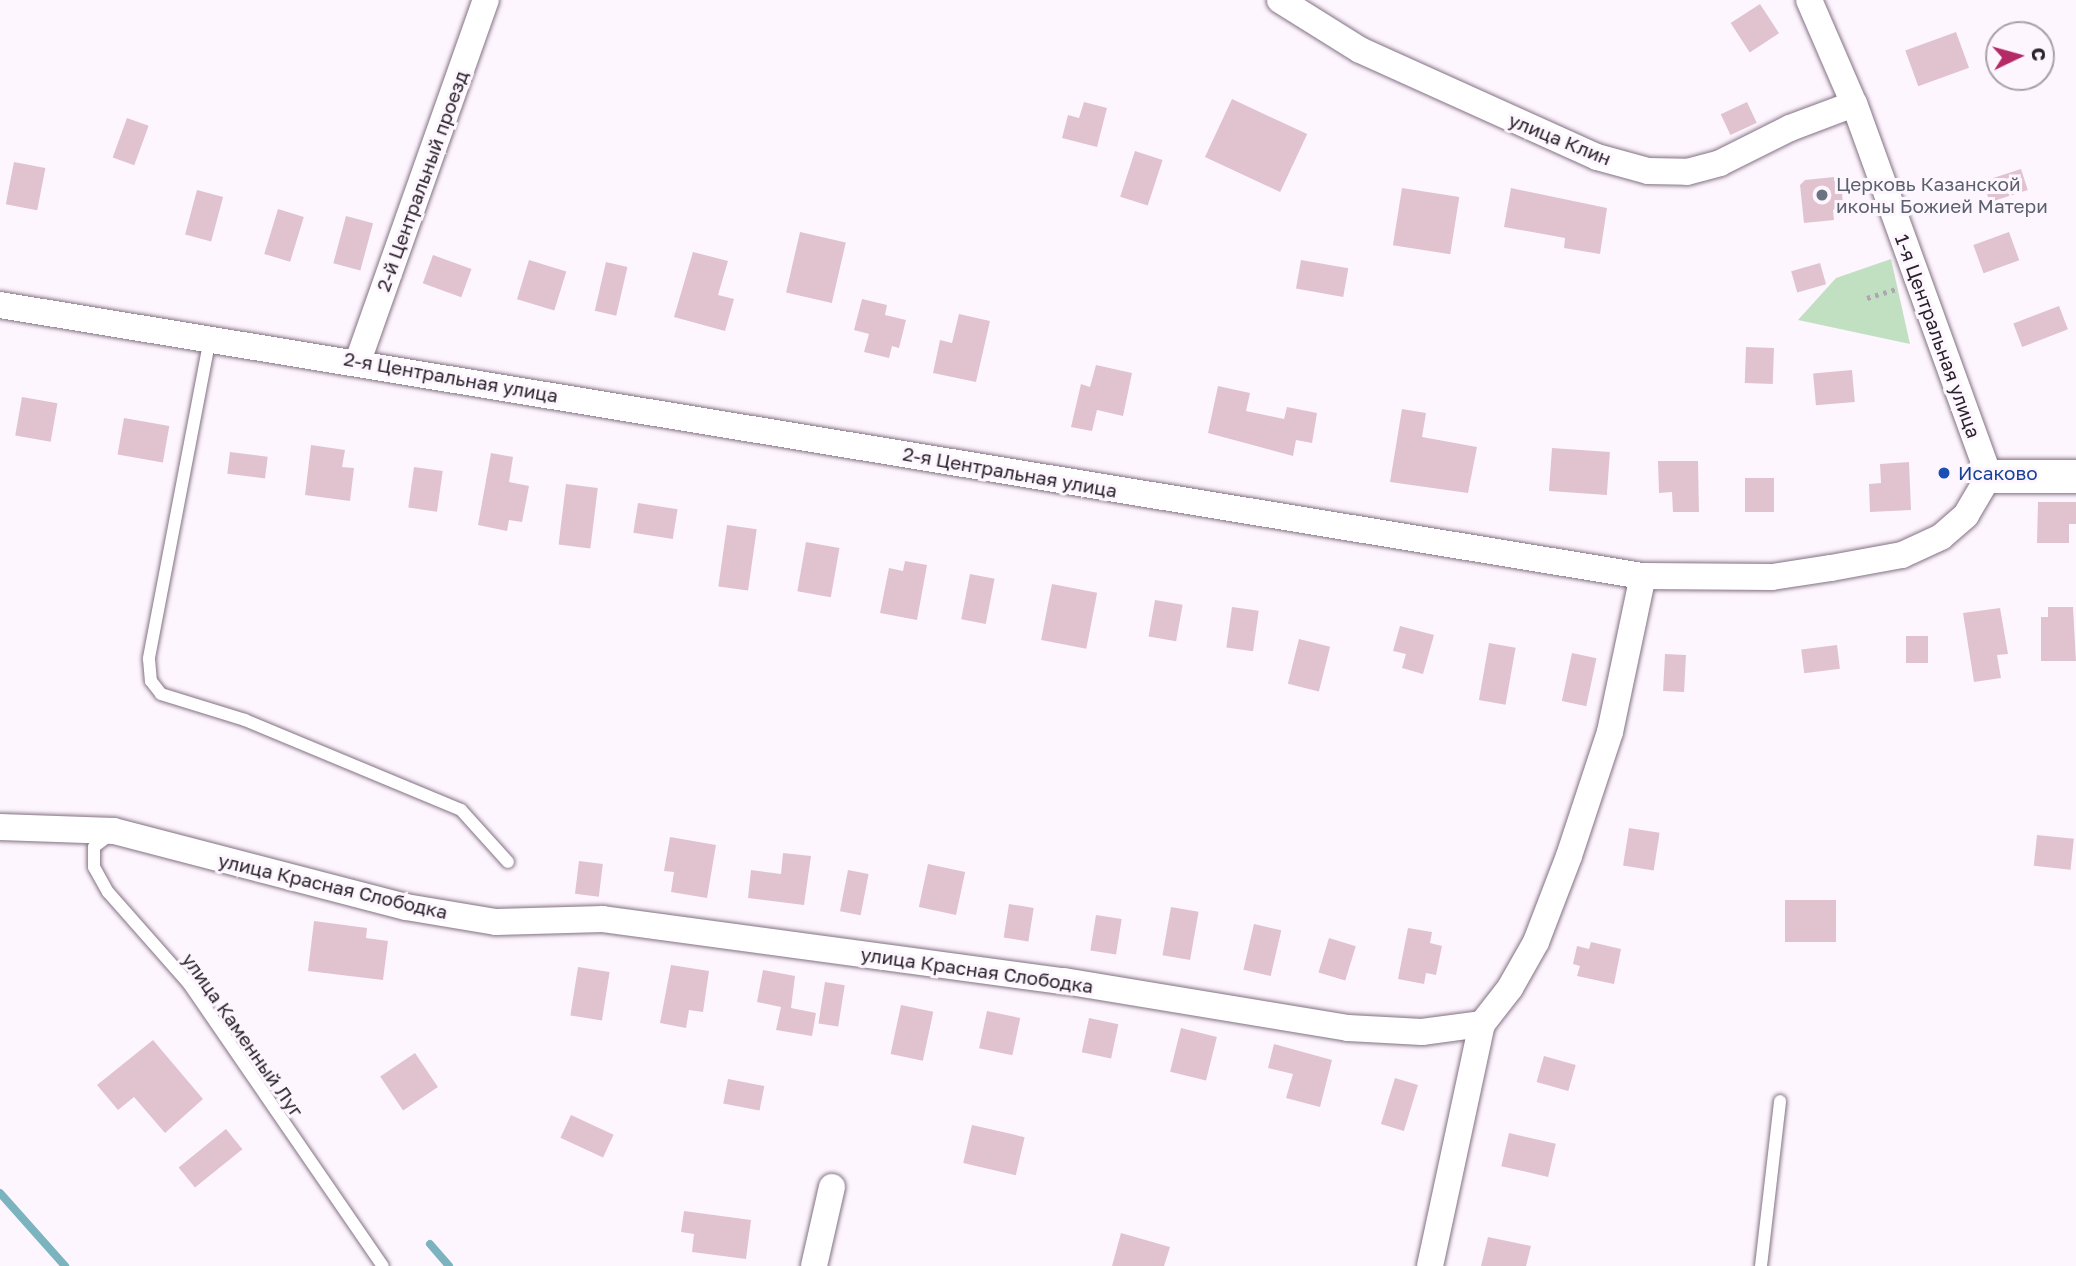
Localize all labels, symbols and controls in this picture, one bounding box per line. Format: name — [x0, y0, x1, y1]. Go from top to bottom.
north arrow — [1985, 21, 2055, 91]
text: С — [2027, 47, 2051, 62]
street label: 2-й Центральный проезд — [371, 68, 473, 294]
street label: улица Клин — [1505, 108, 1615, 170]
place label: Церковь Казанской иконы Божией Матери — [1836, 173, 2048, 217]
marker: Церковь Казанской иконы Божией Матери — [1814, 187, 1830, 203]
street label: 1-я Центральная улица — [1890, 231, 1986, 441]
street label: 2-я Центральная улица — [342, 347, 560, 407]
street label: 2-я Центральная улица — [901, 442, 1119, 502]
place label: Исаково — [1958, 462, 2038, 484]
marker: Исаково — [1936, 465, 1952, 481]
street label: улица Красная Слободка — [216, 848, 450, 924]
street label: улица Красная Слободка — [859, 942, 1095, 998]
street label: улица Каменный Луг — [178, 948, 308, 1122]

